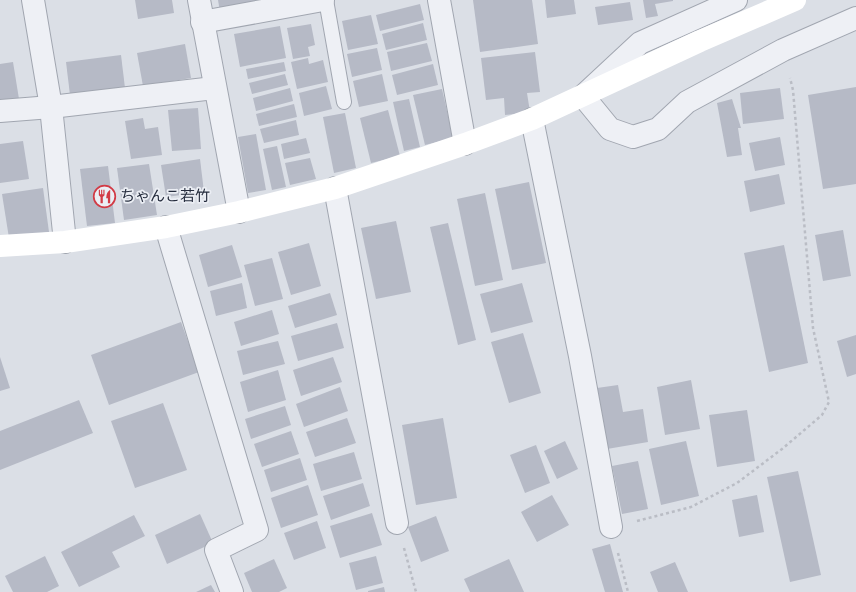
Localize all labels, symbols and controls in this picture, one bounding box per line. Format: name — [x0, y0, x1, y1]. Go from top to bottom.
restaurant icon: ちゃんこ若竹 — [91, 183, 117, 209]
place label: ちゃんこ若竹 — [120, 187, 210, 206]

